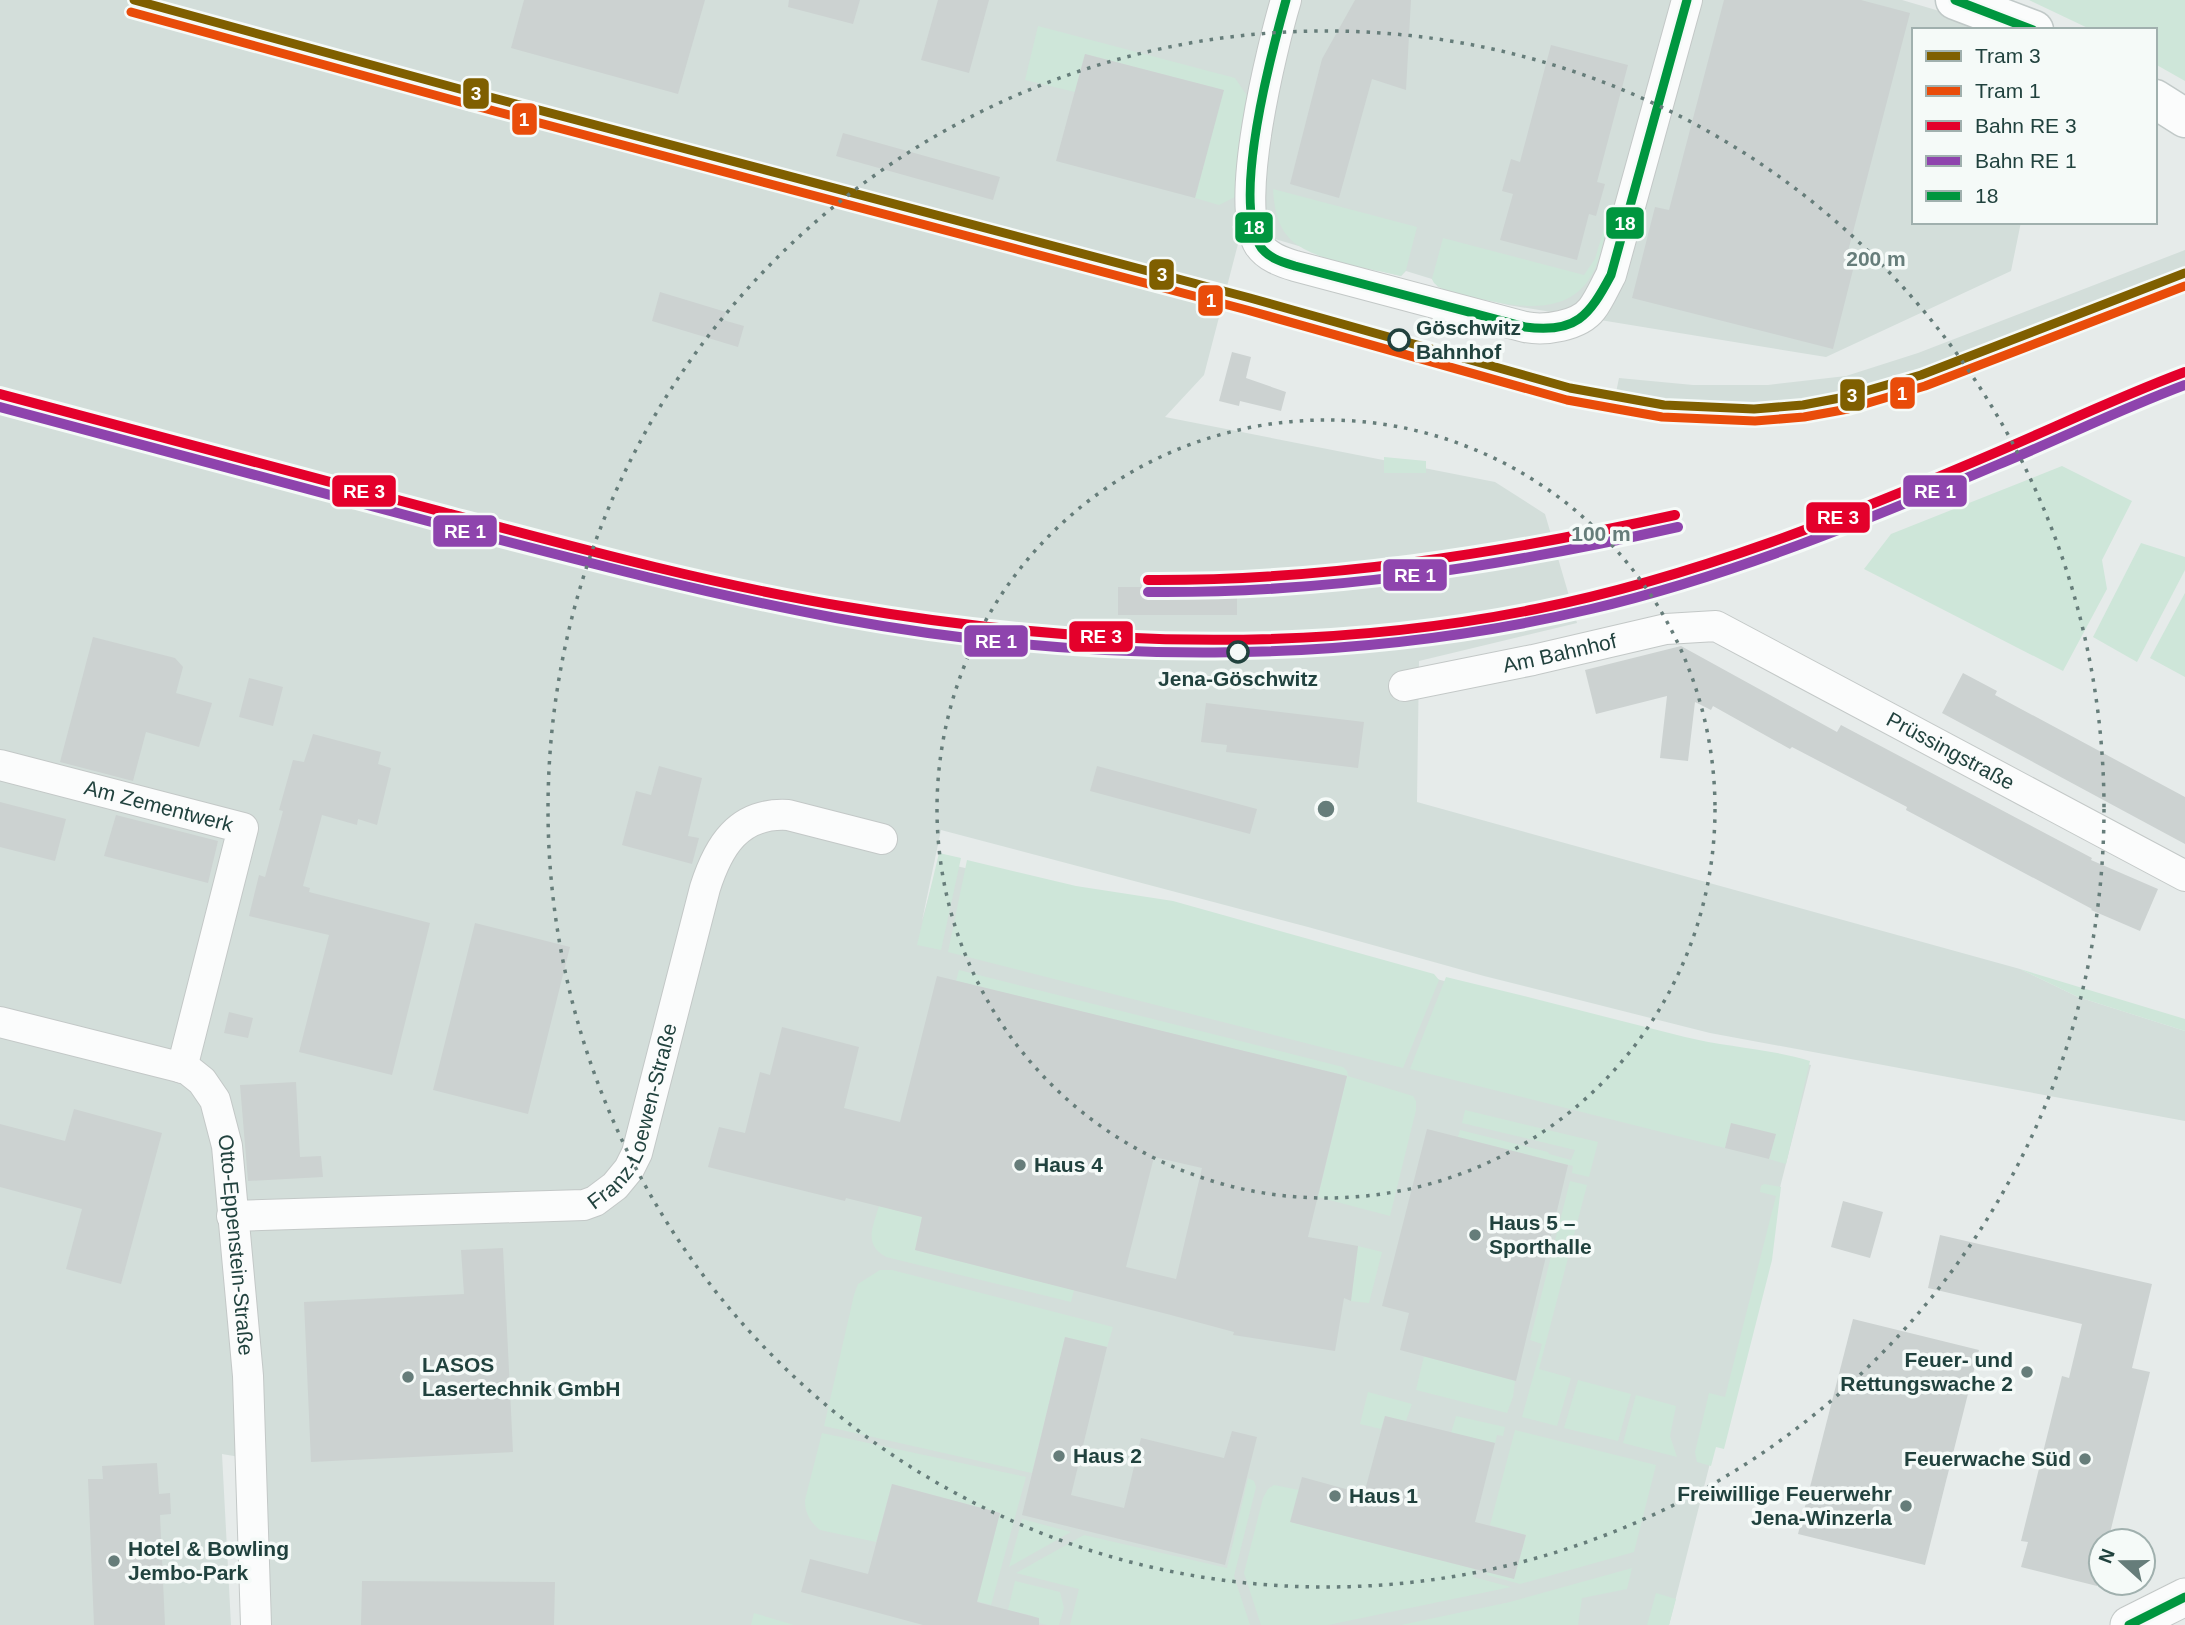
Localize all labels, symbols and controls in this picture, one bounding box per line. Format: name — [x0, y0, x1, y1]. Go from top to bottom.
legend — [1912, 28, 2157, 224]
text: Tram 3 — [1975, 44, 2041, 67]
line badge: 3 — [462, 77, 490, 110]
text: Tram 1 — [1975, 79, 2041, 102]
text: 3 — [471, 83, 481, 104]
line badge: 1 — [511, 102, 538, 136]
text: 1 — [519, 109, 530, 130]
text: Bahn RE 3 — [1975, 114, 2077, 137]
text: Bahn RE 1 — [1975, 149, 2077, 172]
text: 18 — [1975, 184, 1998, 207]
line badge: 18 — [1605, 206, 1645, 240]
line badge: 18 — [1234, 211, 1274, 244]
text: 18 — [1614, 213, 1636, 234]
text: 18 — [1243, 217, 1265, 238]
text: 200 m — [1846, 247, 1906, 270]
line badge: 3 — [1148, 258, 1175, 291]
text: 3 — [1157, 264, 1167, 285]
line badge: 1 — [1197, 284, 1224, 317]
text: 1 — [1206, 290, 1217, 311]
place label: Göschwitz Bahnhof — [1416, 316, 1521, 363]
marker: Göschwitz Bahnhof — [1388, 329, 1410, 351]
line badge: 1 — [1889, 376, 1916, 410]
line badge: 3 — [1839, 378, 1866, 412]
text: 1 — [1897, 383, 1908, 404]
text: 3 — [1847, 385, 1857, 406]
line badge: RE 3 — [331, 474, 397, 508]
line badge: RE 1 — [1902, 474, 1968, 508]
text: RE 3 — [343, 481, 385, 502]
text: RE 1 — [1914, 481, 1957, 502]
line badge: RE 3 — [1805, 501, 1871, 534]
text: RE 3 — [1817, 507, 1859, 528]
line badge: RE 1 — [432, 514, 498, 548]
text: RE 1 — [444, 521, 487, 542]
text: 100 m — [1571, 522, 1631, 545]
line badge: RE 1 — [1382, 558, 1448, 592]
text: RE 1 — [1394, 565, 1437, 586]
line badge: RE 3 — [1068, 620, 1134, 653]
line badge: RE 1 — [963, 624, 1029, 658]
text: RE 3 — [1080, 626, 1122, 647]
street label: Am Bahnhof — [1501, 629, 1619, 677]
text: RE 1 — [975, 631, 1018, 652]
marker: Jena-Göschwitz — [1227, 641, 1249, 663]
place label: Jena-Göschwitz — [1158, 667, 1318, 690]
street label: Prüssingstraße — [1883, 707, 2019, 794]
street label: Am Zementwerk — [82, 775, 236, 836]
centre of rings — [1314, 797, 1338, 821]
street label: Franz-Loewen-Straße — [583, 1021, 681, 1213]
street label: Otto-Eppenstein-Straße — [213, 1132, 258, 1357]
place label: Haus 4 — [1034, 1153, 1103, 1176]
marker: Haus 4 — [1012, 1157, 1028, 1173]
place label: Haus 5 – Sporthalle — [1489, 1211, 1592, 1258]
marker: Haus 5 – Sporthalle — [1467, 1227, 1483, 1243]
place label: Feuer- und Rettungswache 2 — [1840, 1348, 2013, 1395]
place label: LASOS Lasertechnik GmbH — [422, 1353, 620, 1400]
marker: Feuer- und Rettungswache 2 — [2019, 1364, 2035, 1380]
marker: LASOS Lasertechnik GmbH — [400, 1369, 416, 1385]
place label: Haus 2 — [1073, 1444, 1142, 1467]
place label: Feuerwache Süd — [1904, 1447, 2071, 1470]
marker: Haus 2 — [1051, 1448, 1067, 1464]
marker: Feuerwache Süd — [2077, 1451, 2093, 1467]
place label: Freiwillige Feuerwehr Jena-Winzerla — [1677, 1482, 1892, 1529]
place label: Haus 1 — [1349, 1484, 1418, 1507]
marker: Haus 1 — [1327, 1488, 1343, 1504]
marker: Freiwillige Feuerwehr Jena-Winzerla — [1898, 1498, 1914, 1514]
north arrow — [2087, 1527, 2157, 1597]
place label: Hotel & Bowling Jembo-Park — [128, 1537, 289, 1584]
text: N — [2094, 1546, 2119, 1566]
marker: Hotel & Bowling Jembo-Park — [106, 1553, 122, 1569]

